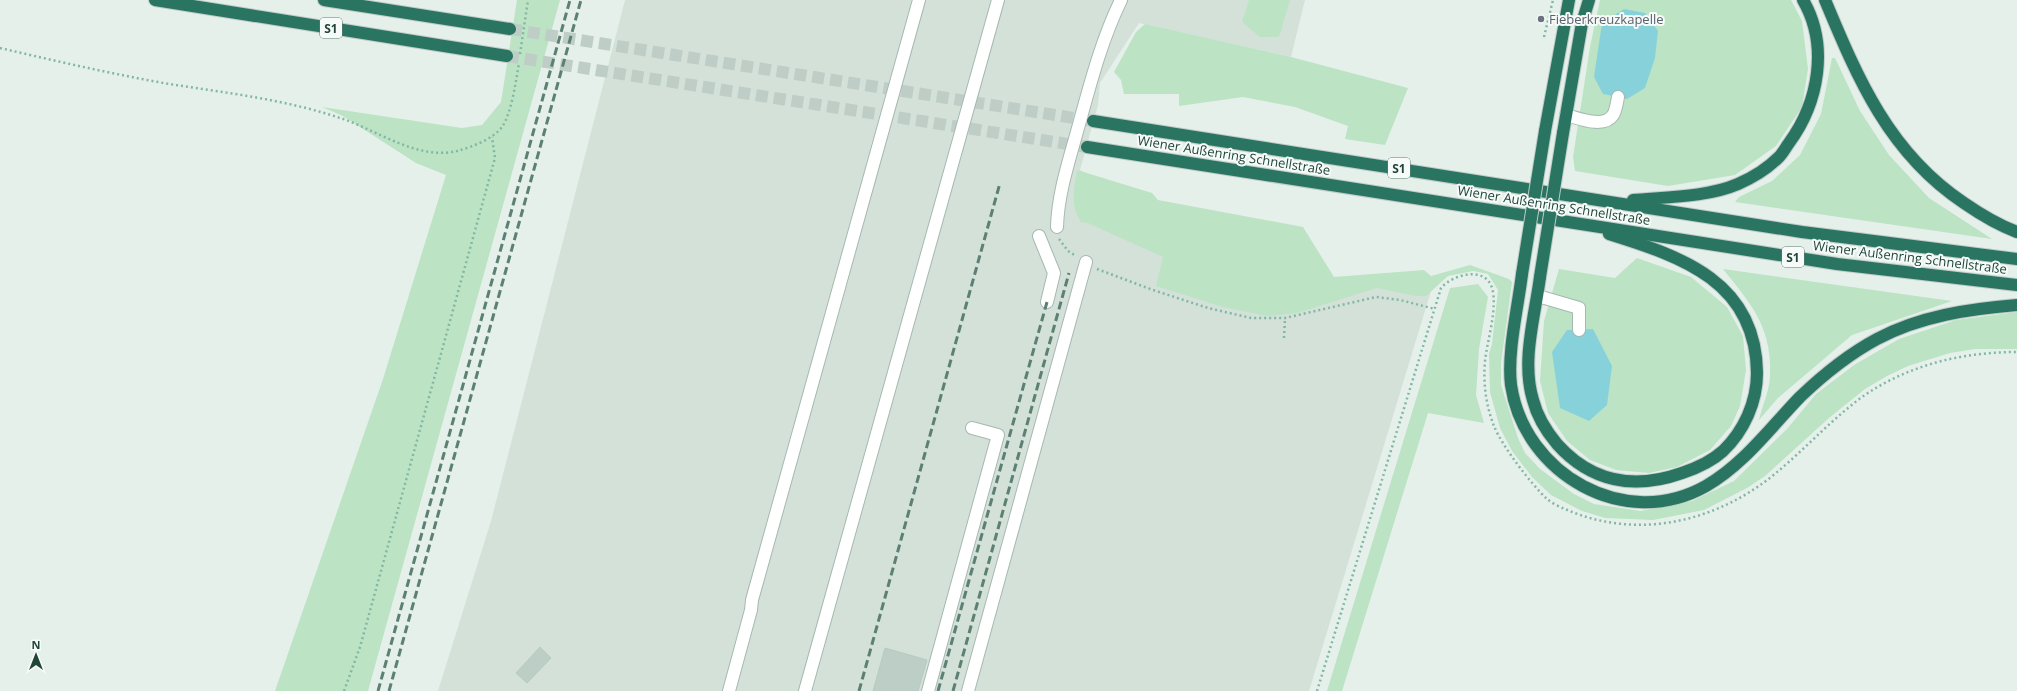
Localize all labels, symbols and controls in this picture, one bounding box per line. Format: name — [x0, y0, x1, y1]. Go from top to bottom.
place label: Fieberkreuzkapelle — [1549, 10, 1664, 28]
marker: Fieberkreuzkapelle — [1536, 14, 1546, 24]
road number: S1 — [320, 18, 342, 38]
street label: Wiener Außenring Schnellstraße — [1136, 131, 1332, 179]
road number: S1 — [1388, 158, 1410, 178]
street label: Wiener Außenring Schnellstraße — [1456, 181, 1652, 229]
street label: Wiener Außenring Schnellstraße — [1812, 236, 2008, 278]
road number: S1 — [1782, 247, 1804, 267]
north arrow — [16, 635, 56, 675]
text: N — [32, 637, 40, 652]

